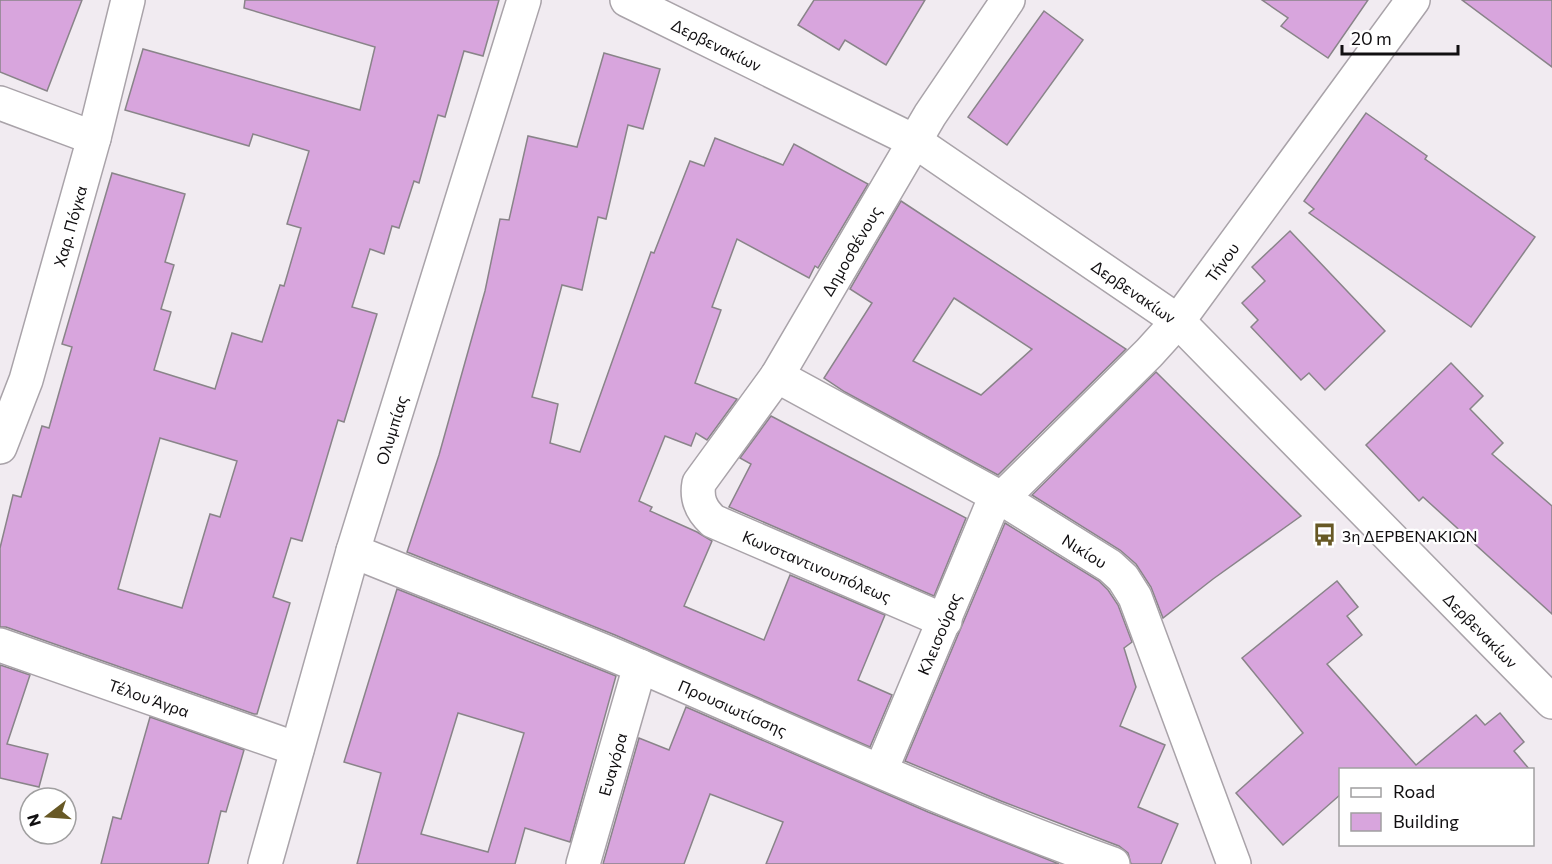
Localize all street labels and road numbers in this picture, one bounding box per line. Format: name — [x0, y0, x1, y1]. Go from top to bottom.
street label: Δερβενακίων — [669, 14, 765, 74]
street label: Χαρ. Πόγκα — [49, 183, 90, 269]
street label: Δημοσθένους — [817, 202, 884, 299]
street label: Τήνου — [1201, 238, 1242, 285]
street label: Δερβενακίων — [1088, 255, 1180, 326]
street label: Ολυμπίας — [371, 393, 410, 467]
street label: Κωνσταντινουπόλεως — [740, 526, 894, 606]
street label: Νικίου — [1059, 529, 1111, 571]
street label: Δερβενακίων — [1440, 588, 1522, 671]
street label: Κλεισούρας — [913, 589, 964, 678]
street label: Τέλου Άγρα — [106, 674, 192, 720]
street label: Προυσιωτίσσης — [676, 675, 790, 739]
street label: Ευαγόρα — [594, 730, 630, 798]

